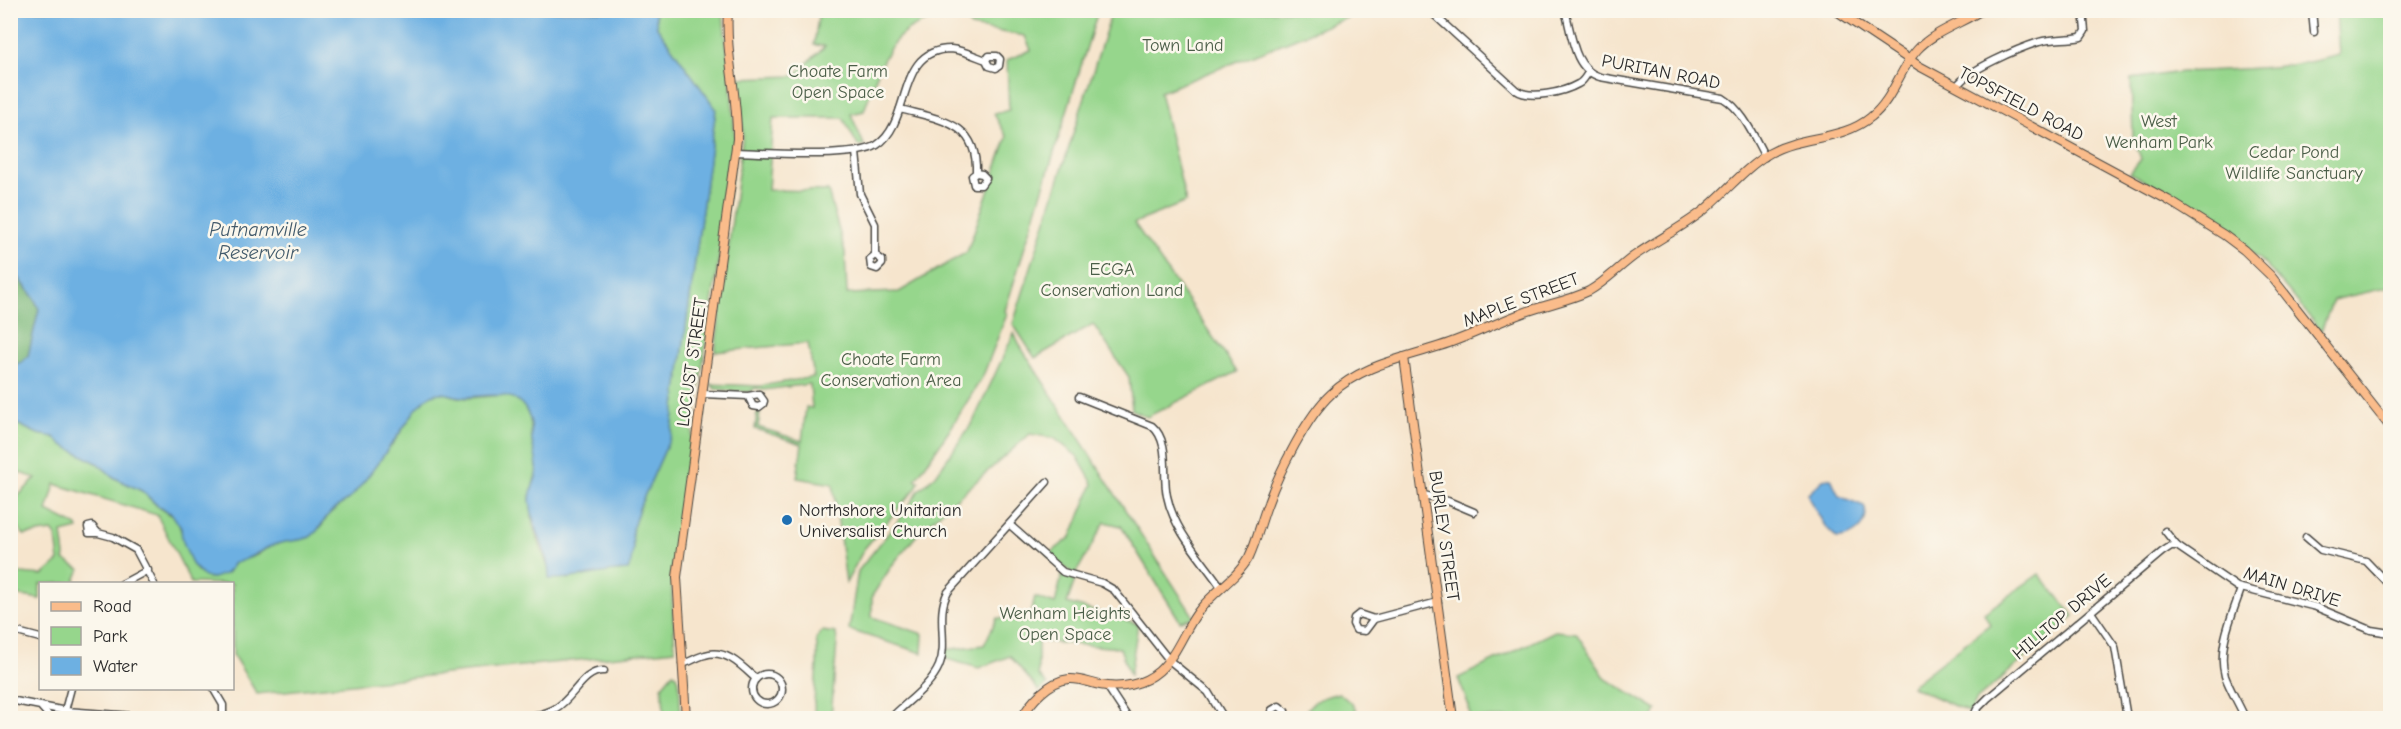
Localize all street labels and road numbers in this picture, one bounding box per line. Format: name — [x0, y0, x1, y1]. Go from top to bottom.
street label: PURITAN ROAD — [1600, 50, 1722, 94]
street label: TOPSFIELD ROAD — [1955, 62, 2087, 146]
street label: MAPLE STREET — [1460, 268, 1583, 332]
street label: LOCUST STREET — [673, 296, 712, 428]
street label: BURLEY STREET — [1424, 469, 1464, 603]
street label: MAIN DRIVE — [2241, 562, 2343, 612]
street label: HILLTOP DRIVE — [2008, 570, 2116, 664]

